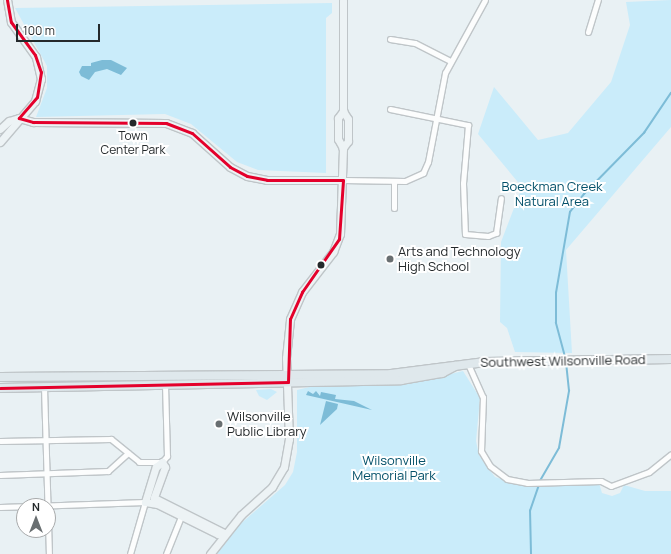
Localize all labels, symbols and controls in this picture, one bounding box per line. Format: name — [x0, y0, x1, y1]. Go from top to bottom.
scale bar — [18, 16, 102, 42]
text: 100 m — [23, 22, 55, 39]
marker: Town Center Park — [128, 118, 138, 128]
place label: Town Center Park — [101, 129, 165, 157]
park label: Boeckman Creek Natural Area — [502, 179, 602, 210]
place label: Arts and Technology High School — [398, 244, 521, 275]
marker: Arts and Technology High School — [385, 254, 395, 264]
unlabelled marker — [316, 260, 326, 270]
street label: Southwest Wilsonville Road — [480, 352, 646, 370]
place label: Wilsonville Public Library — [227, 409, 307, 440]
marker: Wilsonville Public Library — [214, 419, 224, 429]
park label: Wilsonville Memorial Park — [352, 453, 436, 484]
north arrow — [16, 498, 56, 538]
text: N — [32, 499, 40, 514]

